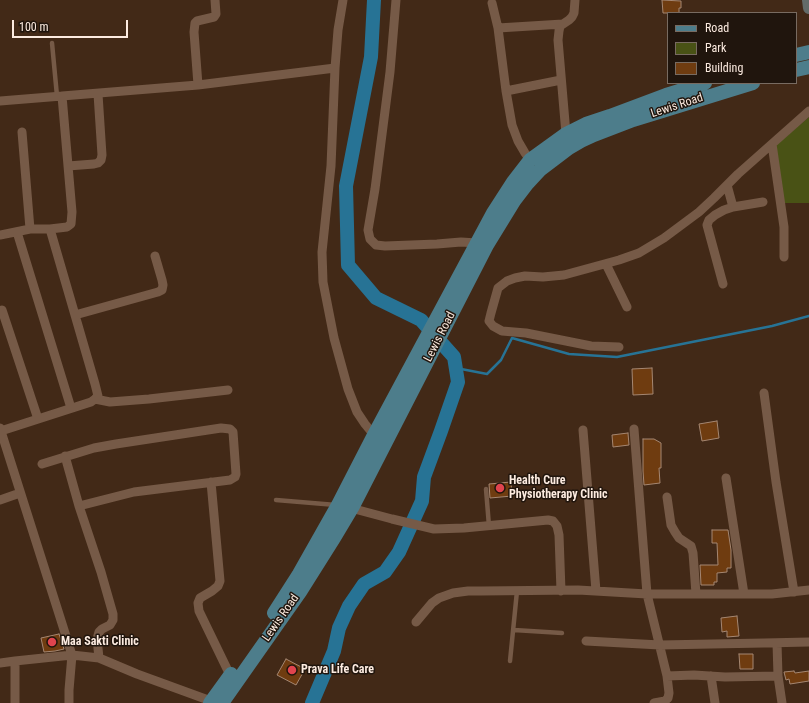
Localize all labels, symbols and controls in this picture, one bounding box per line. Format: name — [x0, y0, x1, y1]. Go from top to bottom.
scale bar — [14, 12, 130, 38]
legend — [667, 12, 797, 84]
text: 100 m — [19, 20, 49, 34]
text: Road — [705, 21, 729, 35]
text: Park — [705, 41, 726, 55]
text: Building — [705, 61, 743, 75]
street label: Lewis Road — [649, 91, 705, 121]
street label: Lewis Road — [421, 310, 459, 364]
place label: Health Cure Physiotherapy Clinic — [509, 474, 608, 502]
marker: Health Cure Physiotherapy Clinic — [494, 482, 506, 494]
street label: Lewis Road — [260, 592, 302, 644]
place label: Maa Sakti Clinic — [61, 635, 139, 649]
marker: Maa Sakti Clinic — [46, 636, 58, 648]
place label: Prava Life Care — [301, 663, 374, 677]
marker: Prava Life Care — [286, 664, 298, 676]

